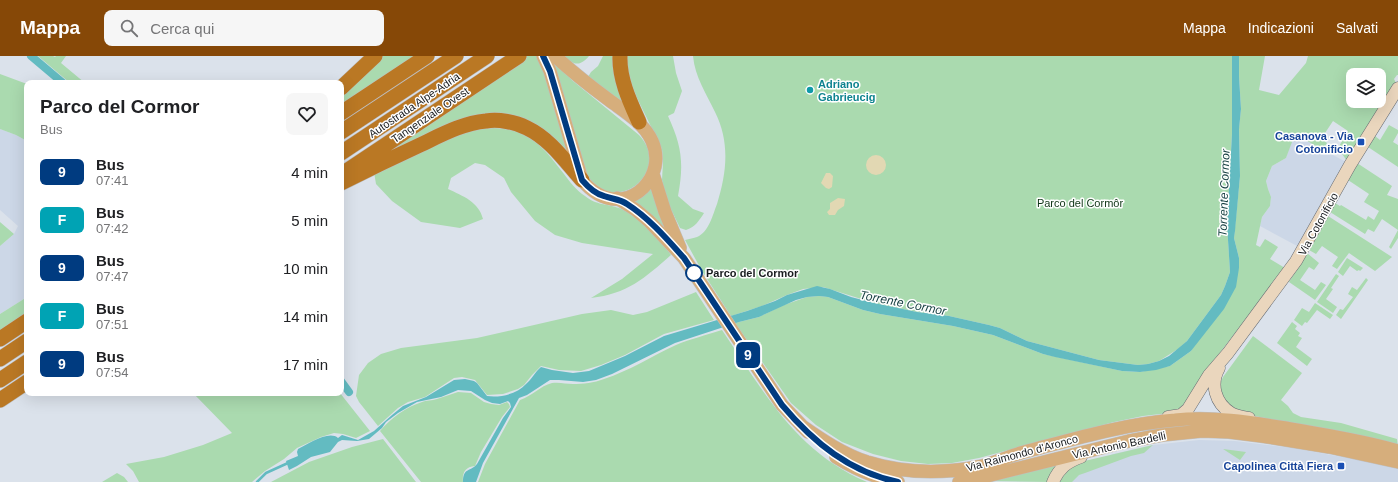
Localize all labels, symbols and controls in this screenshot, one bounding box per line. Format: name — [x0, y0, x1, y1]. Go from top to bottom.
search box — [104, 10, 384, 46]
text: Mappa — [20, 17, 80, 38]
icon: search — [118, 17, 140, 39]
text: Cerca qui — [150, 20, 214, 37]
text: Mappa — [1183, 20, 1226, 36]
text: Indicazioni — [1248, 20, 1314, 36]
text: Salvati — [1336, 20, 1378, 36]
map controls — [1346, 68, 1386, 108]
button: layers — [1346, 68, 1386, 108]
street label: Autostrada Alpe-Adria — [366, 70, 462, 140]
place label: Adriano Gabrieucig — [818, 78, 875, 103]
street label: Tangenziale Ovest — [389, 85, 471, 145]
marker: Adriano Gabrieucig — [805, 85, 815, 95]
button: heart — [286, 93, 328, 135]
text: Parco del Cormor — [40, 96, 199, 117]
text: Bus — [40, 122, 62, 137]
place label: Casanova - Via Cotonificio — [1275, 130, 1354, 155]
marker: Casanova - Via Cotonificio — [1356, 137, 1366, 147]
water label: Torrente Cormor — [1215, 148, 1233, 237]
text: Bus — [96, 156, 124, 173]
text: 9 — [58, 164, 66, 180]
text: 4 min — [291, 164, 328, 181]
text: 07:41 — [96, 173, 129, 188]
street label: Via Cotonificio — [1296, 190, 1340, 258]
park label: Parco del Cormôr — [1037, 197, 1123, 209]
text: Bus — [96, 204, 124, 221]
text: F — [58, 212, 66, 228]
text: 5 min — [291, 212, 328, 229]
text: 07:42 — [96, 221, 129, 236]
text: Bus — [96, 252, 124, 269]
text: 9 — [58, 260, 66, 276]
text: 10 min — [283, 260, 328, 277]
marker: Parco del Cormor — [685, 264, 703, 282]
place label: Parco del Cormor — [706, 267, 799, 279]
text: 07:47 — [96, 269, 129, 284]
water label: Torrente Cormor — [859, 288, 948, 318]
text: Bus — [96, 300, 124, 317]
text: F — [58, 308, 66, 324]
text: 14 min — [283, 308, 328, 325]
text: 07:51 — [96, 317, 129, 332]
line badge: 9 — [735, 342, 761, 368]
text: 9 — [744, 347, 752, 363]
text: Bus — [96, 348, 124, 365]
text: 9 — [58, 356, 66, 372]
text: 17 min — [283, 356, 328, 373]
text: 07:54 — [96, 365, 129, 380]
street label: Via Antonio Bardelli — [1071, 429, 1167, 461]
street label: Via Raimondo d'Aronco — [965, 432, 1079, 474]
place label: Capolinea Città Fiera — [1224, 460, 1334, 472]
marker: Capolinea Città Fiera — [1336, 461, 1346, 471]

